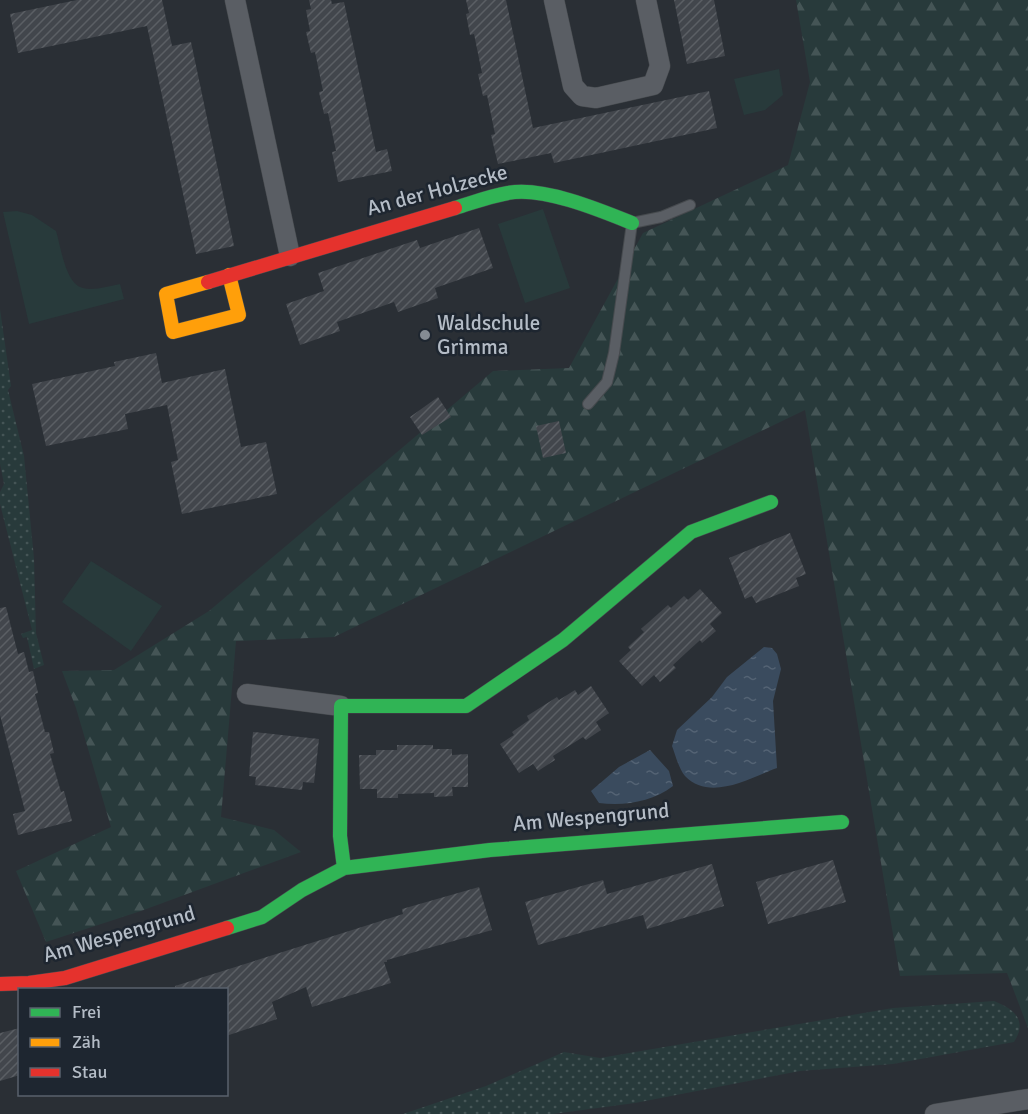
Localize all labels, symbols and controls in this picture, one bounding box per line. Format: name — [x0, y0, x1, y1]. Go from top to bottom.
street label: An der Holzecke — [364, 159, 510, 221]
place label: Waldschule Grimma — [437, 310, 540, 360]
marker: Waldschule Grimma — [418, 328, 432, 342]
street label: Am Wespengrund — [512, 797, 670, 837]
street label: Am Wespengrund — [40, 900, 198, 968]
legend — [18, 988, 228, 1096]
text: Frei — [72, 1001, 101, 1023]
text: Zäh — [72, 1031, 101, 1053]
text: Stau — [72, 1061, 107, 1083]

